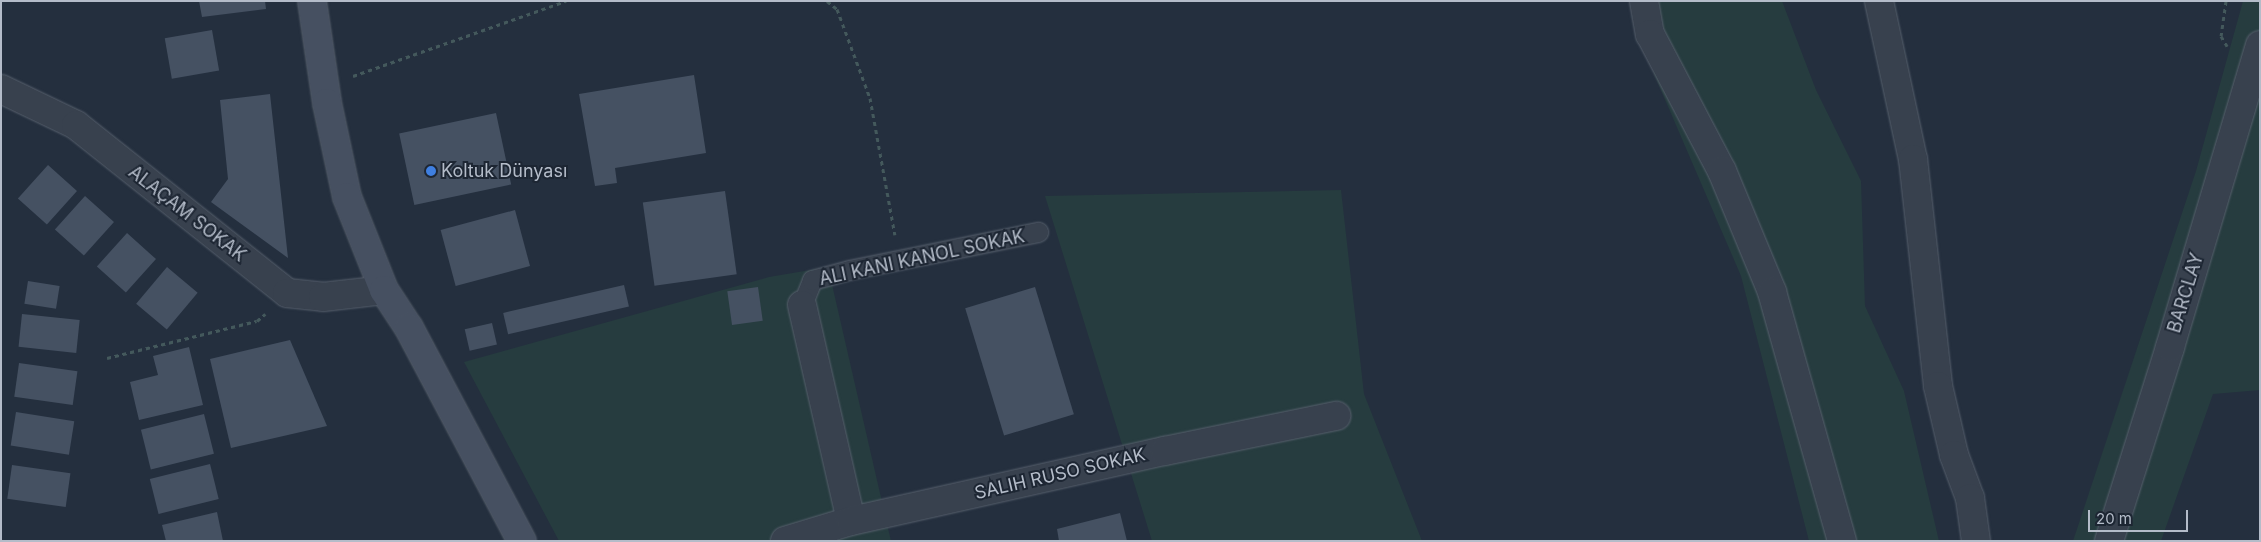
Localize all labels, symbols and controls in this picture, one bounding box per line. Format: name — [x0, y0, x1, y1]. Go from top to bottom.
place label: Koltuk Dünyası — [441, 160, 567, 182]
street label: ALAÇAM SOKAK — [124, 162, 250, 266]
marker: Koltuk Dünyası — [425, 165, 437, 177]
street label: ALI KANI KANOL SOKAK — [817, 226, 1027, 290]
street label: BARCLAY — [2164, 250, 2208, 336]
street label: SALIH RUSO SOKAK — [972, 444, 1148, 504]
scale bar — [2091, 500, 2191, 532]
text: 20 m — [2096, 509, 2132, 528]

